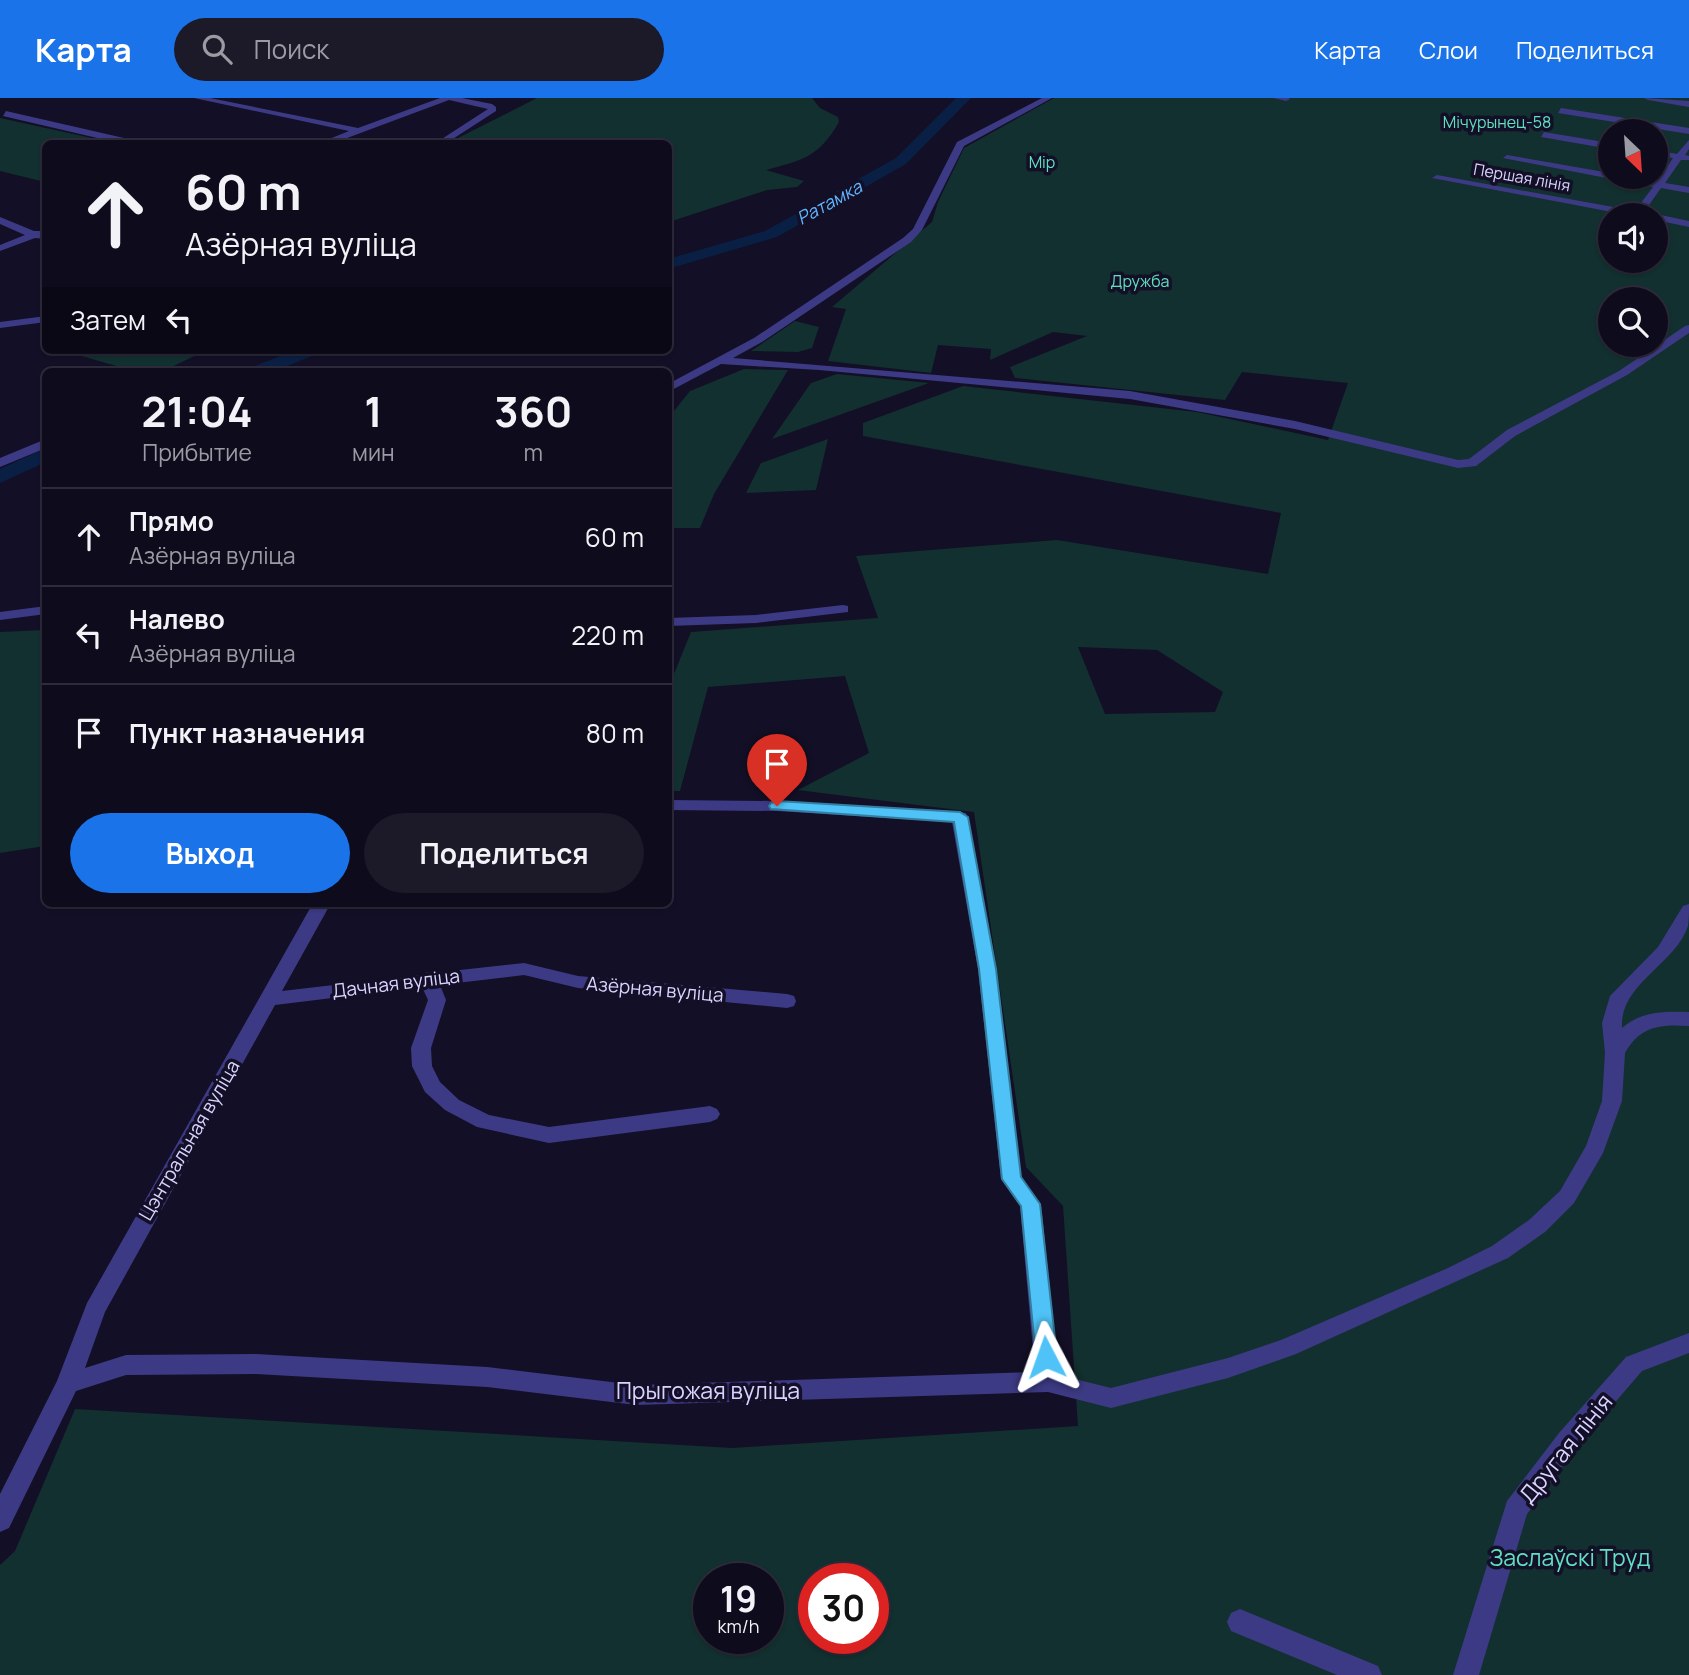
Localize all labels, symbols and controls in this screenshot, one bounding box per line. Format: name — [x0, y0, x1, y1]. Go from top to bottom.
search box — [174, 18, 664, 81]
text: Карта — [35, 27, 132, 72]
icon: search — [198, 30, 236, 68]
text: Поиск — [254, 31, 329, 67]
text: Карта — [1314, 33, 1381, 66]
text: Слои — [1419, 33, 1478, 66]
text: Поделиться — [1516, 33, 1654, 66]
park label: Мічурынец-58 — [1443, 111, 1551, 133]
north arrow — [1598, 119, 1668, 189]
map controls — [1598, 119, 1668, 357]
park label: Мір — [1029, 151, 1055, 173]
text: 60 m — [185, 158, 302, 225]
street label: Першая лінія — [1472, 158, 1572, 196]
icon: ahead — [70, 168, 161, 259]
water label: Ратамка — [792, 174, 867, 230]
button: sound — [1598, 203, 1668, 273]
text: Азёрная вуліца — [185, 222, 417, 266]
park label: Дружба — [1111, 270, 1169, 292]
button: search — [1598, 287, 1668, 357]
icon: left — [160, 301, 198, 339]
text: Затем — [70, 302, 146, 338]
text: 21:04 — [142, 382, 253, 440]
text: 1 — [364, 382, 383, 440]
text: 360 — [494, 382, 572, 440]
text: Прибытие — [142, 436, 252, 468]
text: мин — [352, 436, 395, 468]
text: m — [524, 436, 543, 468]
text: Прямо — [129, 503, 214, 539]
icon: ahead — [70, 518, 108, 556]
text: 60 m — [585, 519, 644, 555]
text: Азёрная вуліца — [129, 539, 296, 571]
text: Налево — [129, 601, 225, 637]
icon: left — [70, 616, 108, 654]
text: 220 m — [571, 617, 644, 653]
text: Азёрная вуліца — [129, 637, 296, 669]
icon: arrive — [70, 714, 108, 752]
text: Пункт назначения — [129, 715, 365, 751]
text: 80 m — [586, 715, 644, 751]
pin — [747, 734, 807, 806]
icon: arrive — [758, 745, 796, 783]
button: Выход — [70, 813, 350, 893]
button: Поделиться — [364, 813, 644, 893]
street label: Дачная вуліца — [331, 962, 461, 1004]
street label: Азёрная вуліца — [585, 970, 725, 1008]
street label: Цэнтральная вуліца — [132, 1055, 246, 1225]
position arrow — [1009, 1320, 1083, 1394]
street label: Прыгожая вуліца — [616, 1374, 800, 1406]
street label: Другая лінія — [1511, 1386, 1619, 1510]
park label: Заслаўскі Труд — [1489, 1541, 1651, 1573]
speed limit sign: 30 — [798, 1563, 889, 1654]
text: 19 — [720, 1575, 757, 1623]
text: km/h — [718, 1614, 759, 1638]

